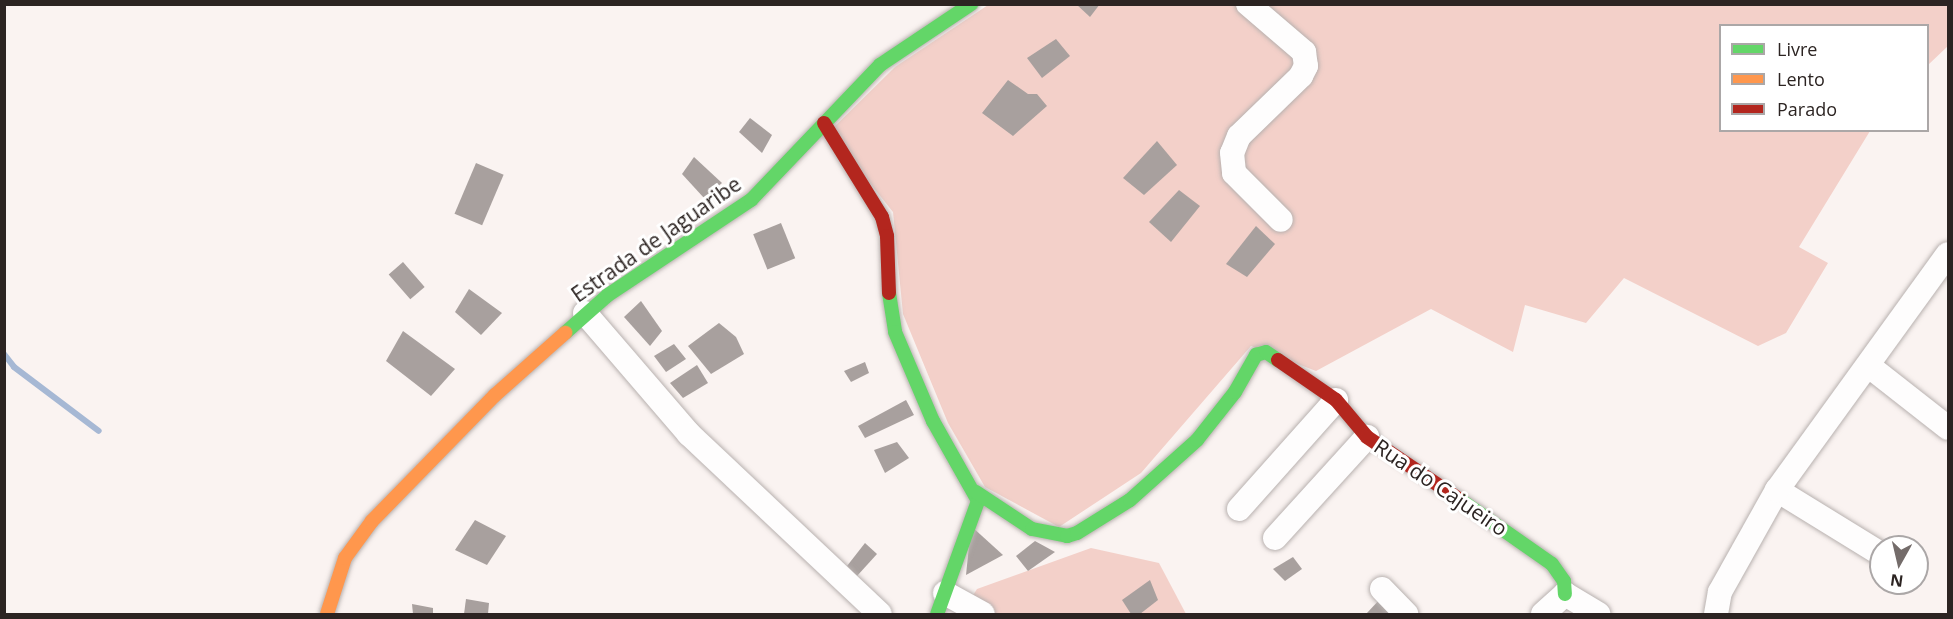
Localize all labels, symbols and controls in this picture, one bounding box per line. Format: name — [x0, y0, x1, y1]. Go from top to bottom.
legend — [1719, 24, 1929, 132]
text: Livre — [1777, 37, 1817, 61]
text: Lento — [1777, 67, 1825, 91]
text: Parado — [1777, 97, 1837, 121]
street label: Estrada de Jaguaribe — [566, 171, 746, 307]
street label: Rua do Cajueiro — [1370, 433, 1512, 541]
north arrow — [1869, 535, 1929, 595]
text: N — [1889, 569, 1905, 593]

